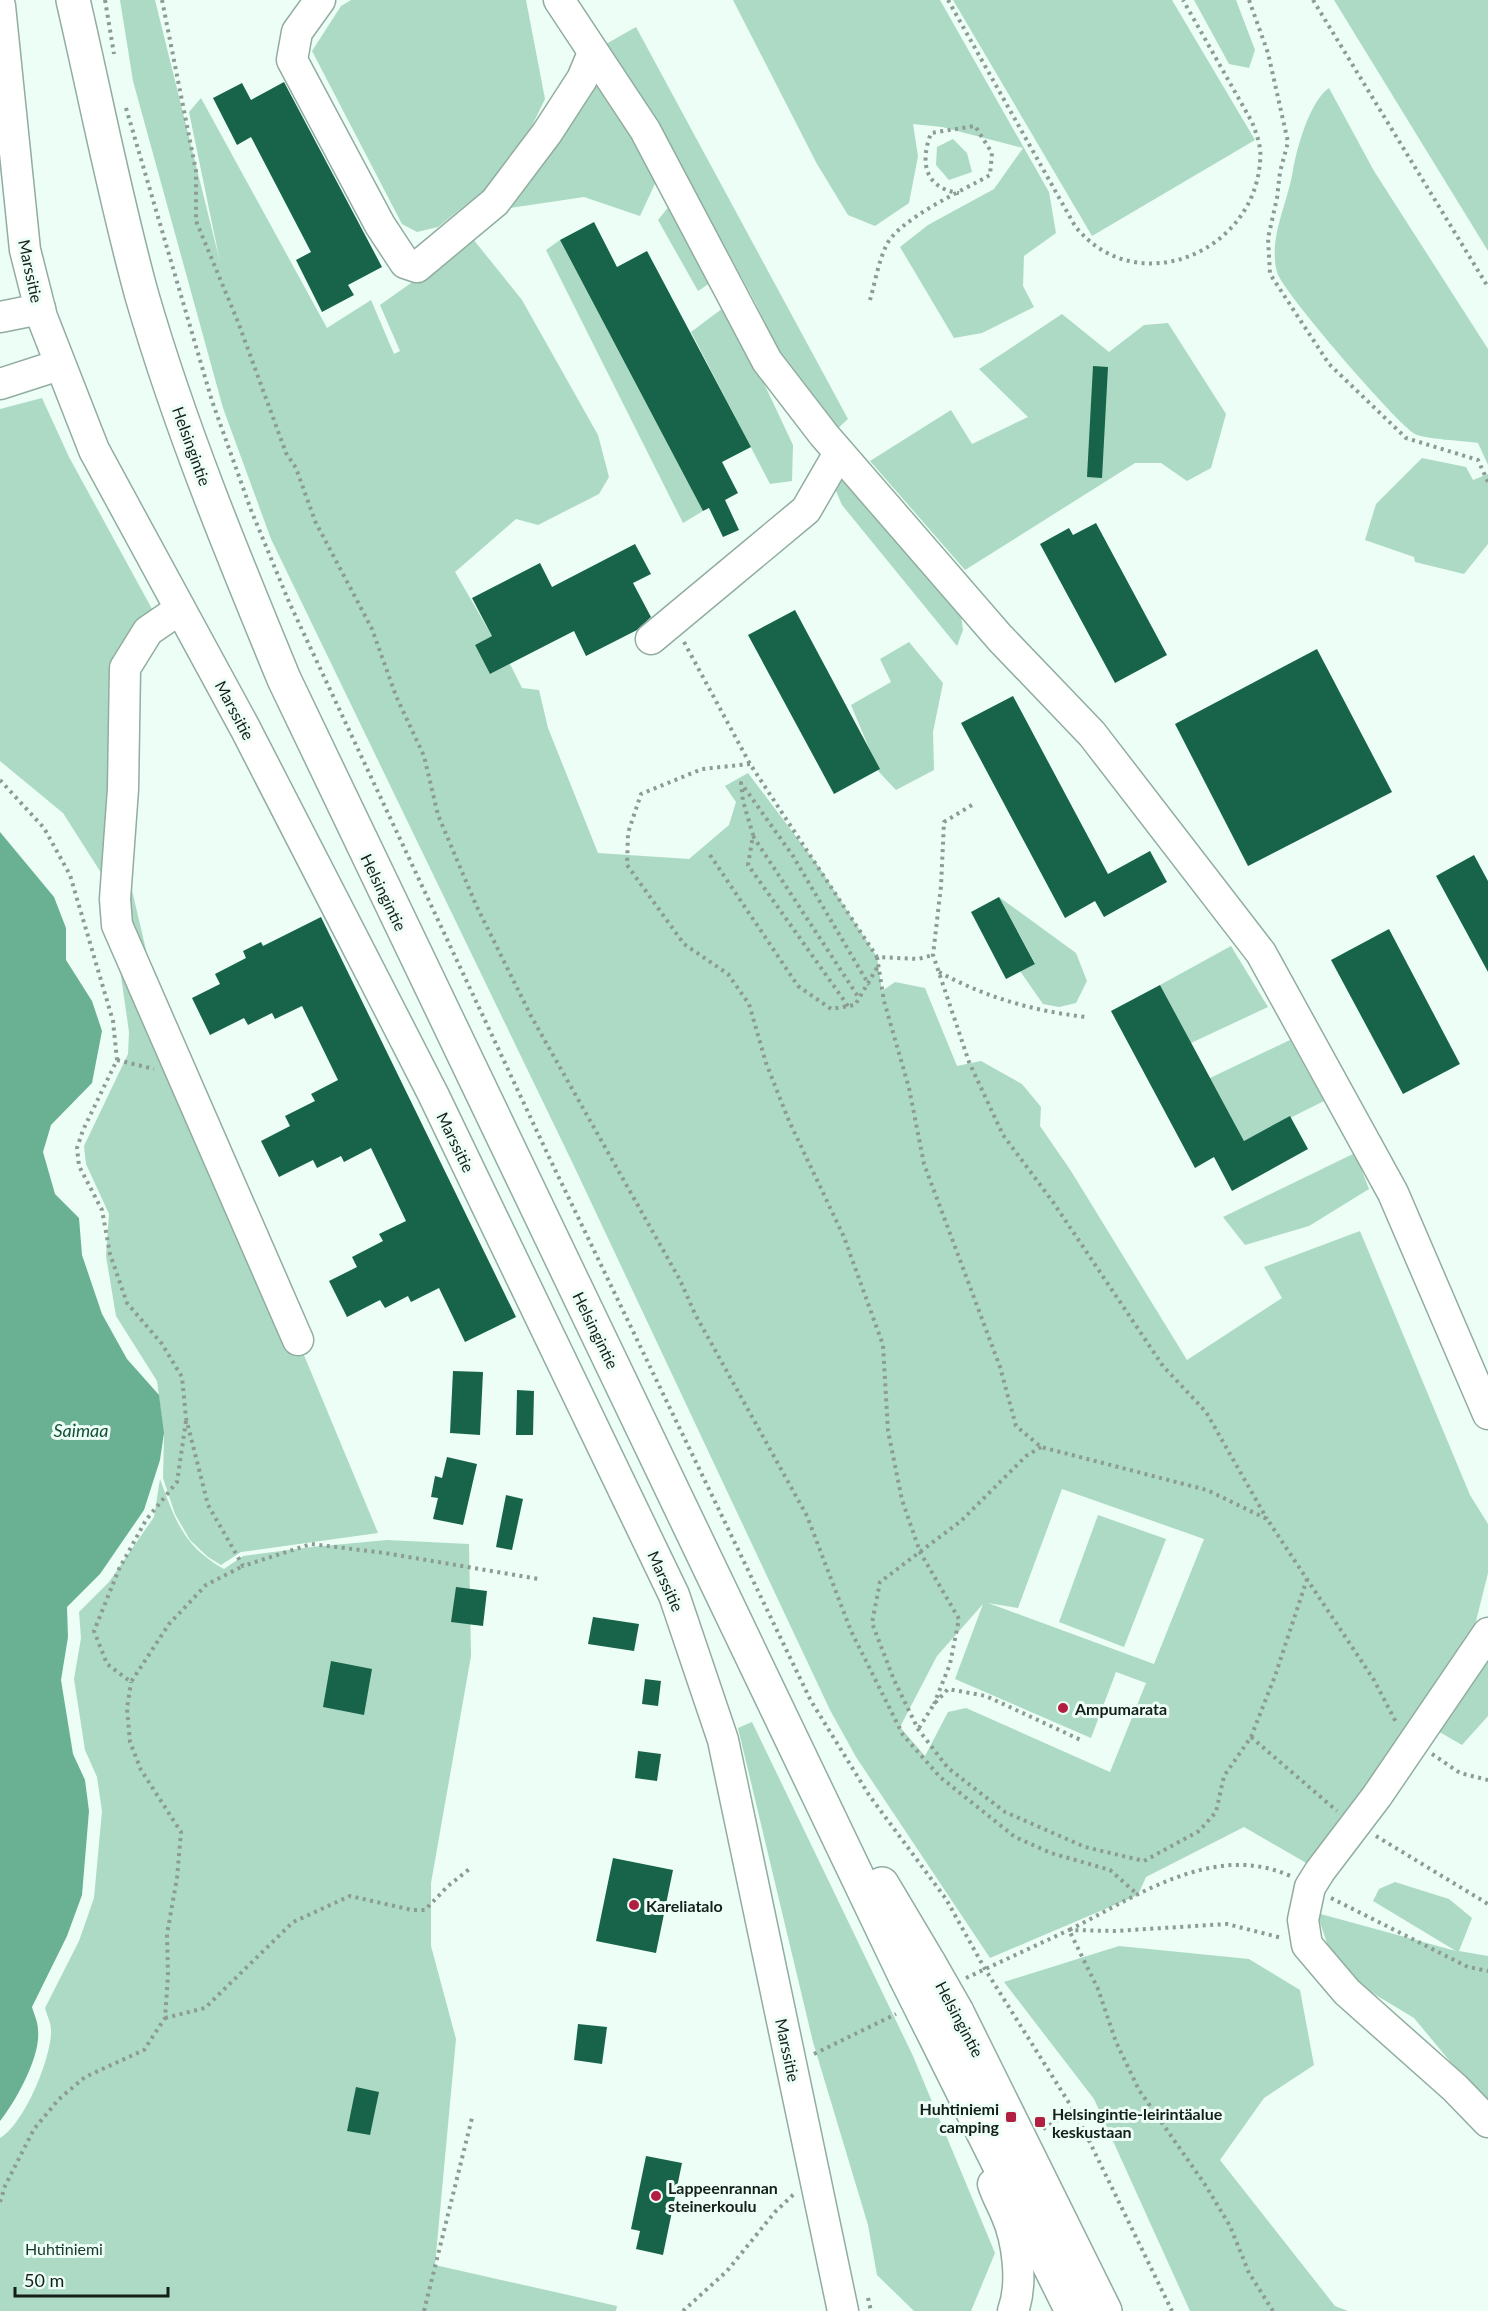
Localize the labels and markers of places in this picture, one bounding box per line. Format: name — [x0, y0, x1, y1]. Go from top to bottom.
place label: Ampumarata — [1074, 1699, 1167, 1718]
marker: Ampumarata — [1056, 1701, 1070, 1715]
place label: Kareliatalo — [646, 1896, 723, 1915]
marker: Kareliatalo — [627, 1898, 641, 1912]
place label: Huhtiniemi camping — [919, 2099, 1000, 2136]
place label: Helsingintie-leirintäalue keskustaan — [1052, 2104, 1223, 2141]
marker: Huhtiniemi camping — [1004, 2110, 1018, 2124]
marker: Helsingintie-leirintäalue keskustaan — [1033, 2115, 1047, 2129]
place label: Lappeenrannan steinerkoulu — [668, 2178, 778, 2215]
marker: Lappeenrannan steinerkoulu — [649, 2189, 663, 2203]

